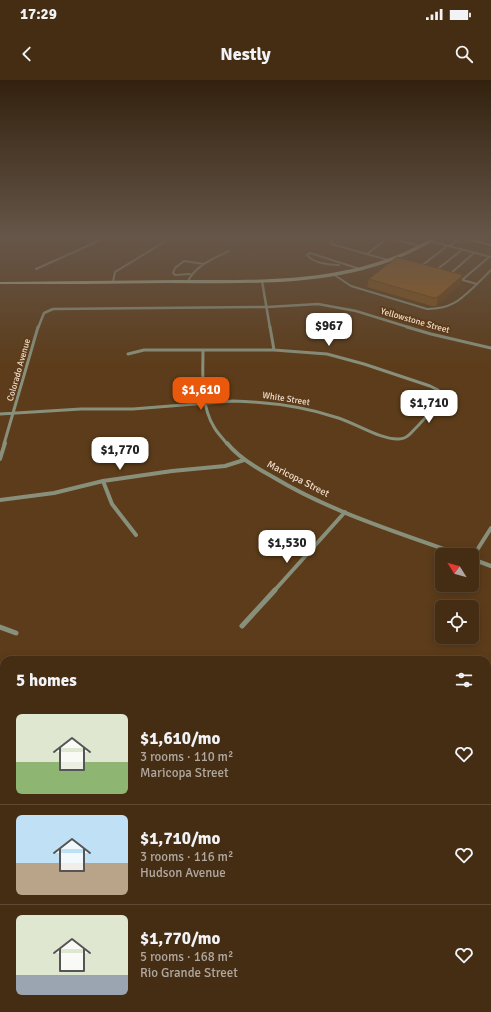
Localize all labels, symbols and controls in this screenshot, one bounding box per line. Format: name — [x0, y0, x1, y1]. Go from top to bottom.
text: 17:29 — [20, 5, 57, 23]
icon: back — [16, 43, 38, 65]
text: Nestly — [220, 43, 271, 65]
icon: search — [453, 43, 475, 65]
street label: Yellowstone Street — [379, 306, 451, 336]
pin: $967 — [305, 313, 353, 347]
text: $967 — [315, 318, 343, 334]
street label: Colorado Avenue — [5, 337, 33, 403]
pin: $1,610 — [168, 377, 234, 411]
text: $1,610 — [182, 382, 220, 398]
street label: White Street — [261, 390, 311, 408]
pin: $1,710 — [396, 390, 462, 424]
text: $1,710 — [410, 395, 448, 411]
pin: $1,770 — [87, 437, 153, 471]
text: $1,770 — [101, 442, 139, 458]
street label: Maricopa Street — [265, 458, 332, 500]
pin: $1,530 — [254, 530, 320, 564]
text: $1,530 — [268, 535, 306, 551]
north arrow — [435, 548, 479, 592]
map controls — [435, 548, 479, 644]
button: locate — [435, 600, 479, 644]
icon: filters — [453, 669, 475, 691]
text: 5 homes — [16, 670, 77, 691]
text: $1,610/mo — [140, 728, 220, 749]
icon: home — [48, 730, 96, 778]
icon: heart — [453, 743, 475, 765]
text: 3 rooms · 110 m² — [140, 749, 233, 765]
text: Maricopa Street — [140, 765, 229, 781]
text: $1,710/mo — [140, 828, 220, 849]
icon: home — [48, 831, 96, 879]
icon: heart — [453, 844, 475, 866]
text: 3 rooms · 116 m² — [140, 849, 233, 865]
text: Hudson Avenue — [140, 865, 226, 881]
text: $1,770/mo — [140, 928, 220, 949]
icon: home — [48, 931, 96, 979]
icon: heart — [453, 944, 475, 966]
text: 5 rooms · 168 m² — [140, 949, 233, 965]
text: Rio Grande Street — [140, 965, 238, 981]

